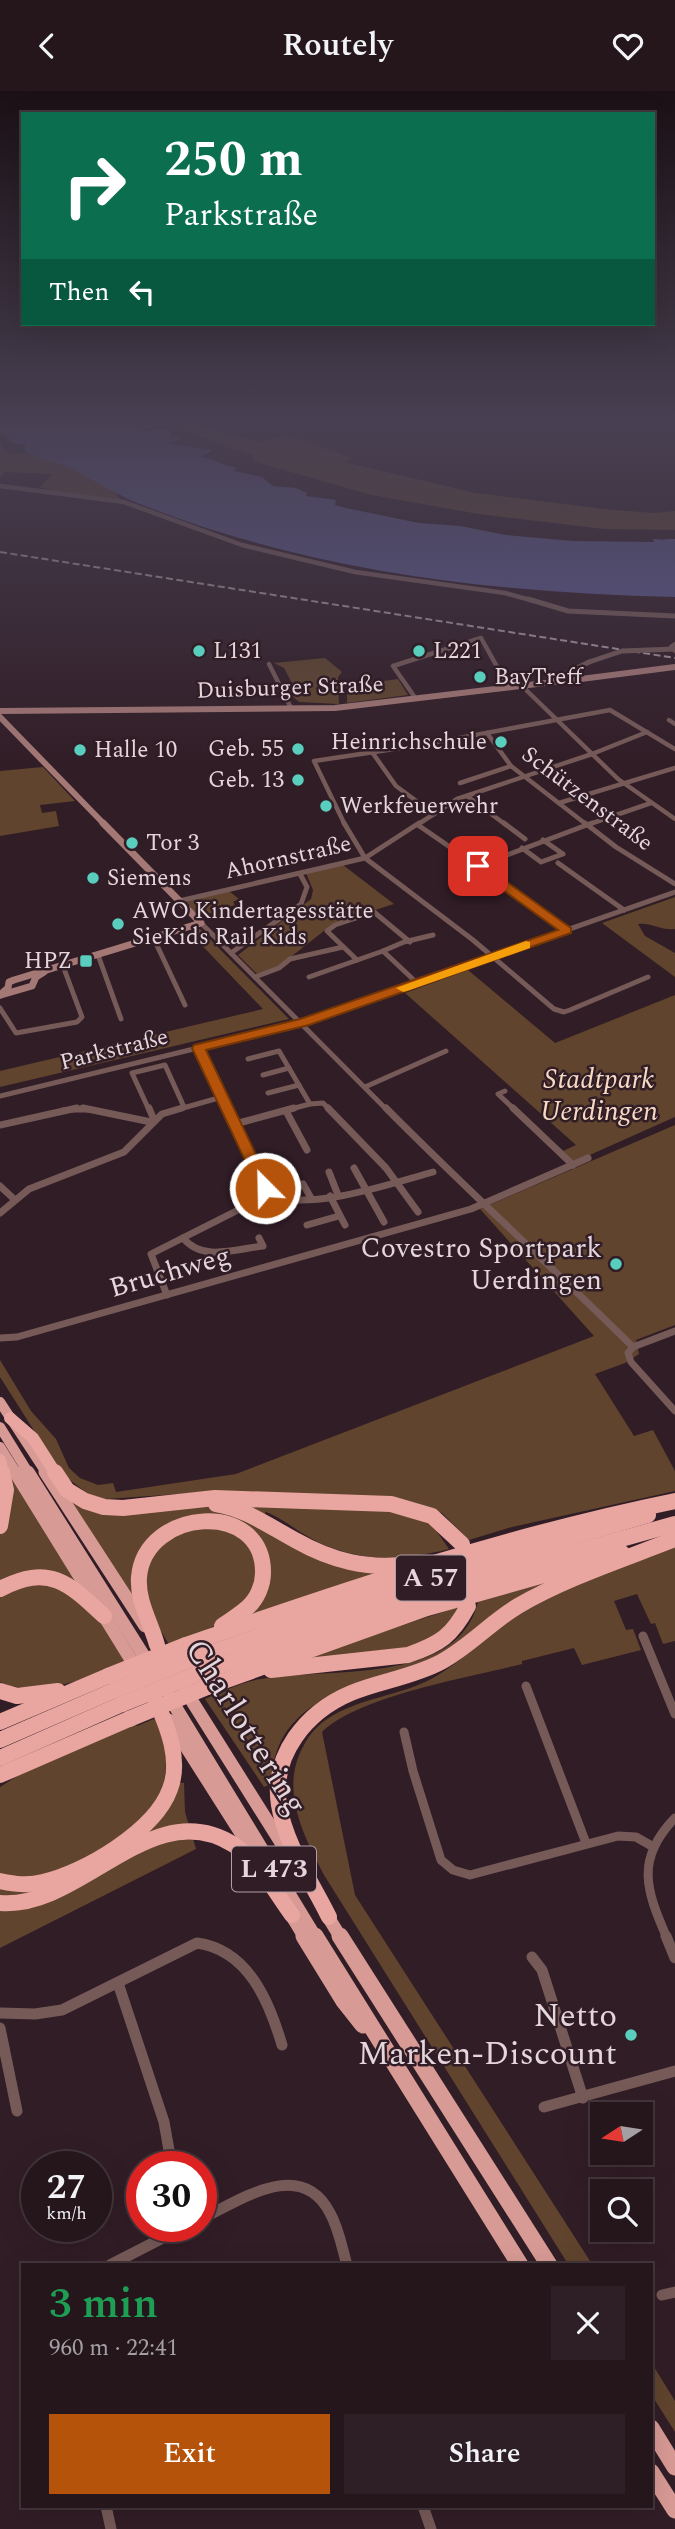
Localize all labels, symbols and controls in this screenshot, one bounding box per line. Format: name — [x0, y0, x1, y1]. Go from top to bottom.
text: Routely — [282, 21, 393, 70]
icon: back — [28, 27, 66, 65]
icon: heart — [609, 27, 647, 65]
text: 250 m — [164, 123, 303, 198]
icon: right — [49, 140, 140, 231]
text: Parkstraße — [164, 191, 318, 240]
text: Then — [49, 272, 109, 312]
icon: left — [123, 273, 161, 311]
place label: L131 — [213, 634, 262, 669]
place label: L221 — [433, 634, 482, 669]
marker: L131 — [191, 643, 207, 659]
marker: L221 — [411, 643, 427, 659]
place label: BayTreff — [494, 660, 584, 695]
street label: Duisburger Straße — [196, 667, 384, 709]
marker: BayTreff — [472, 669, 488, 685]
place label: Heinrichschule — [331, 725, 487, 760]
place label: Geb. 55 — [208, 732, 284, 767]
place label: Halle 10 — [94, 733, 177, 768]
marker: Heinrichschule — [493, 734, 509, 750]
street label: Schützenstraße — [514, 738, 660, 860]
marker: Geb. 55 — [290, 741, 306, 757]
marker: Halle 10 — [72, 742, 88, 758]
place label: Geb. 13 — [208, 763, 284, 798]
marker: Geb. 13 — [290, 772, 306, 788]
place label: Werkfeuerwehr — [340, 789, 498, 824]
marker: Werkfeuerwehr — [318, 798, 334, 814]
place label: Tor 3 — [146, 826, 199, 861]
street label: Ahornstraße — [221, 826, 355, 890]
marker: Tor 3 — [124, 835, 140, 851]
pin — [448, 836, 508, 896]
icon: arrive — [459, 847, 497, 885]
place label: Siemens — [107, 861, 192, 896]
marker: Siemens — [85, 870, 101, 886]
place label: AWO Kindertagesstätte SieKids Rail Kids — [132, 894, 374, 955]
marker: AWO Kindertagesstätte SieKids Rail Kids — [110, 916, 126, 932]
place label: HPZ — [24, 944, 72, 979]
marker: HPZ — [78, 953, 94, 969]
street label: Parkstraße — [56, 1020, 172, 1080]
park label: Stadtpark Uerdingen — [540, 1058, 658, 1133]
position arrow — [228, 1151, 302, 1225]
place label: Covestro Sportpark Uerdingen — [361, 1227, 602, 1302]
street label: Bruchweg — [104, 1234, 236, 1310]
marker: Covestro Sportpark Uerdingen — [608, 1256, 624, 1272]
road number: A 57 — [396, 1555, 466, 1601]
street label: Charlottering — [172, 1629, 320, 1825]
road number: L 473 — [232, 1847, 316, 1891]
place label: Netto Marken-Discount — [358, 1991, 617, 2079]
marker: Netto Marken-Discount — [623, 2027, 639, 2043]
north arrow — [590, 2102, 653, 2165]
map controls — [590, 2102, 653, 2242]
speed limit sign: 30 — [126, 2151, 217, 2242]
text: 27 — [47, 2161, 86, 2214]
button: search — [590, 2179, 653, 2242]
text: km/h — [46, 2200, 87, 2227]
text: 3 min — [49, 2273, 158, 2336]
button: close — [551, 2286, 625, 2360]
text: 960 m · 22:41 — [49, 2331, 178, 2366]
button: Exit — [49, 2414, 330, 2494]
button: Share — [344, 2414, 625, 2494]

